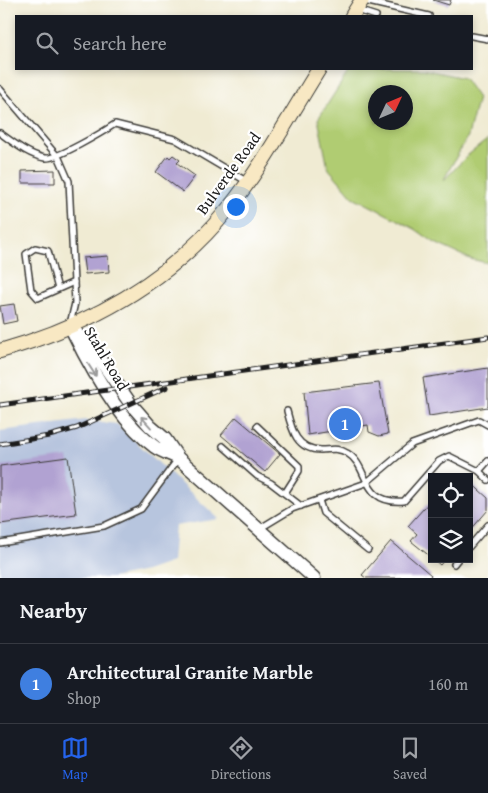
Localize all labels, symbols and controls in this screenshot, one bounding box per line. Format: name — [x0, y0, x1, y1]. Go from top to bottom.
search box — [15, 15, 473, 70]
icon: search — [33, 29, 61, 57]
text: Search here — [73, 29, 167, 57]
north arrow — [368, 85, 413, 130]
street label: Bulverde Road — [190, 126, 266, 219]
your location — [223, 194, 249, 220]
street label: Stahl Road — [78, 321, 136, 395]
one-way arrow — [88, 362, 98, 376]
pin: 1 — [329, 405, 361, 443]
one-way arrow — [140, 415, 152, 428]
map controls — [428, 473, 473, 563]
button: locate — [428, 473, 473, 518]
button: layers — [428, 518, 473, 563]
text: Nearby — [20, 595, 87, 626]
text: Architectural Granite Marble — [67, 658, 313, 686]
text: 1 — [32, 672, 40, 696]
text: 160 m — [428, 672, 468, 696]
text: Shop — [67, 686, 101, 710]
tab: Map — [61, 734, 89, 784]
tab: Directions — [211, 734, 271, 784]
tab: Saved — [393, 734, 427, 784]

